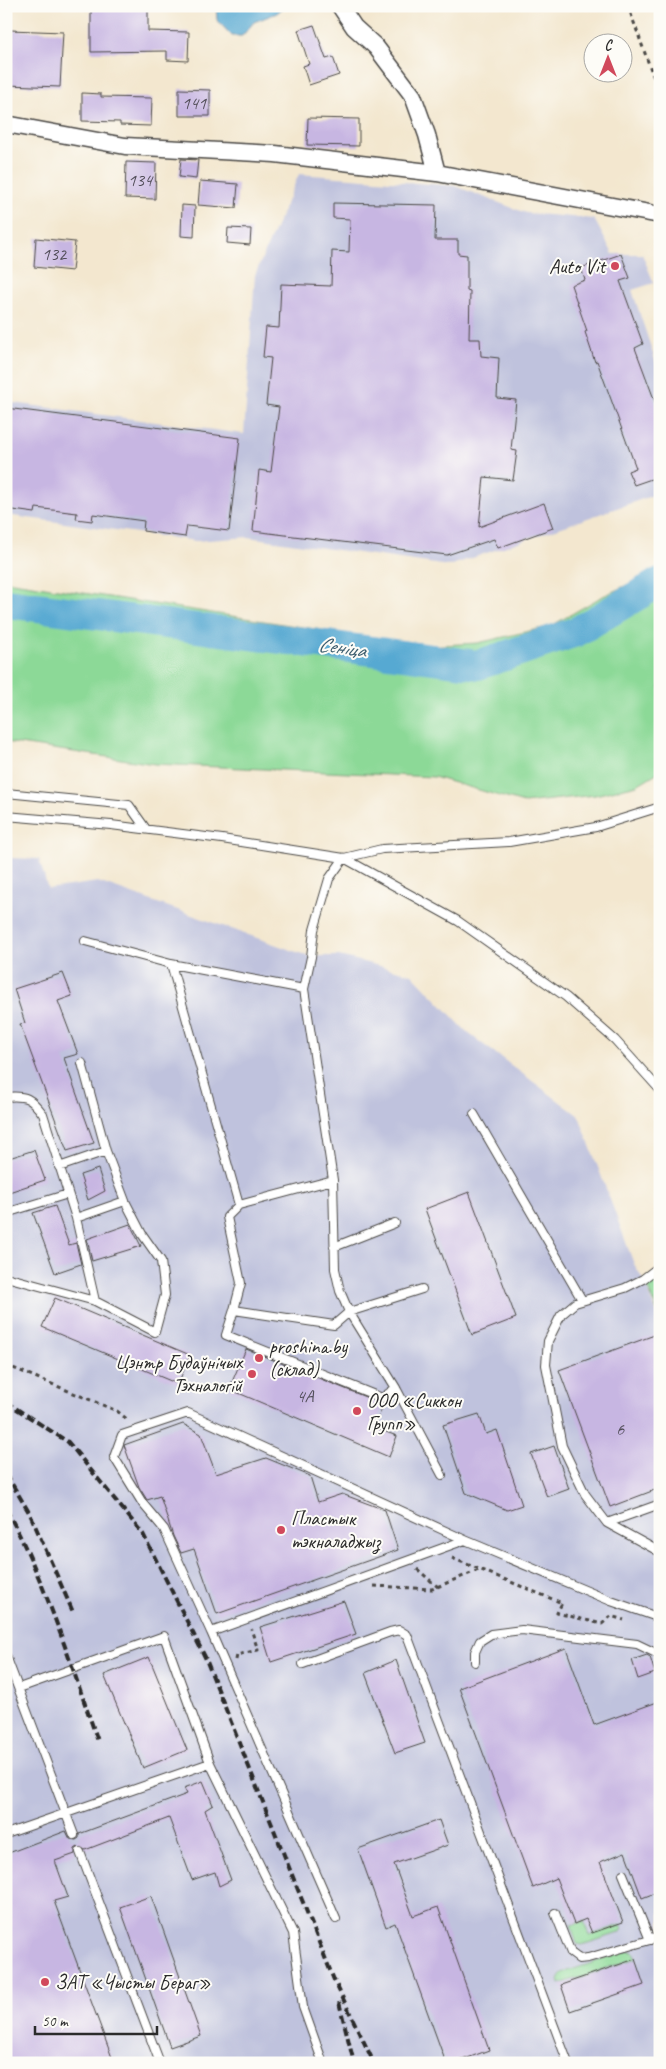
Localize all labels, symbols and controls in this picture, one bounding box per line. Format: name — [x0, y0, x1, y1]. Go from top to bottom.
north arrow — [584, 32, 634, 82]
text: С — [605, 37, 614, 54]
house number: 141 — [182, 92, 207, 114]
house number: 134 — [128, 169, 154, 191]
house number: 132 — [42, 243, 68, 265]
place label: Auto Vit — [549, 254, 607, 279]
marker: Auto Vit — [609, 260, 621, 272]
water label: Сеніца — [317, 631, 369, 663]
place label: рroshina.by (склад) — [269, 1334, 348, 1382]
place label: Цэнтр Будаўнічых Тэхналогій — [115, 1350, 244, 1398]
marker: рroshina.by (склад) — [253, 1352, 265, 1364]
marker: Цэнтр Будаўнічых Тэхналогій — [246, 1368, 258, 1380]
house number: 4А — [296, 1385, 315, 1407]
place label: ООО «Сиккон Групп» — [367, 1388, 463, 1436]
marker: ООО «Сиккон Групп» — [351, 1405, 363, 1417]
house number: 6 — [616, 1418, 625, 1440]
place label: Пластык тэкналаджыз — [291, 1506, 381, 1555]
marker: Пластык тэкналаджыз — [275, 1524, 287, 1536]
place label: ЗАТ «Чысты Бераг» — [55, 1970, 211, 1995]
marker: ЗАТ «Чысты Бераг» — [39, 1976, 51, 1988]
scale bar — [35, 2004, 158, 2036]
text: 50 m — [42, 2012, 69, 2031]

